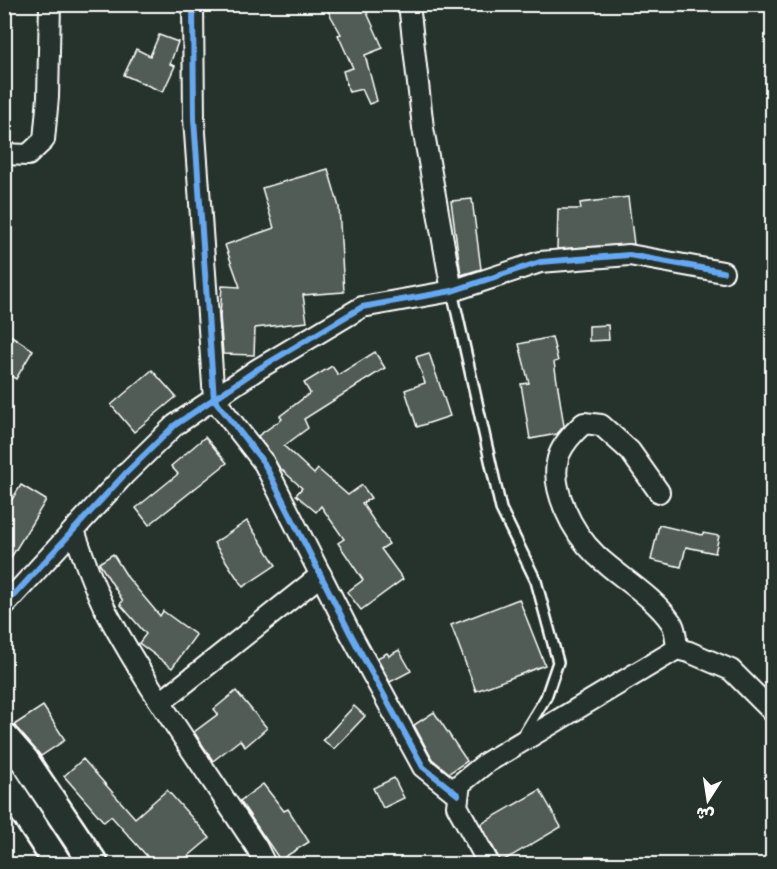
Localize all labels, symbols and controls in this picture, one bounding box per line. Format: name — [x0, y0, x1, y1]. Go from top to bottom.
north arrow — [678, 770, 738, 830]
text: ش — [694, 799, 716, 826]

